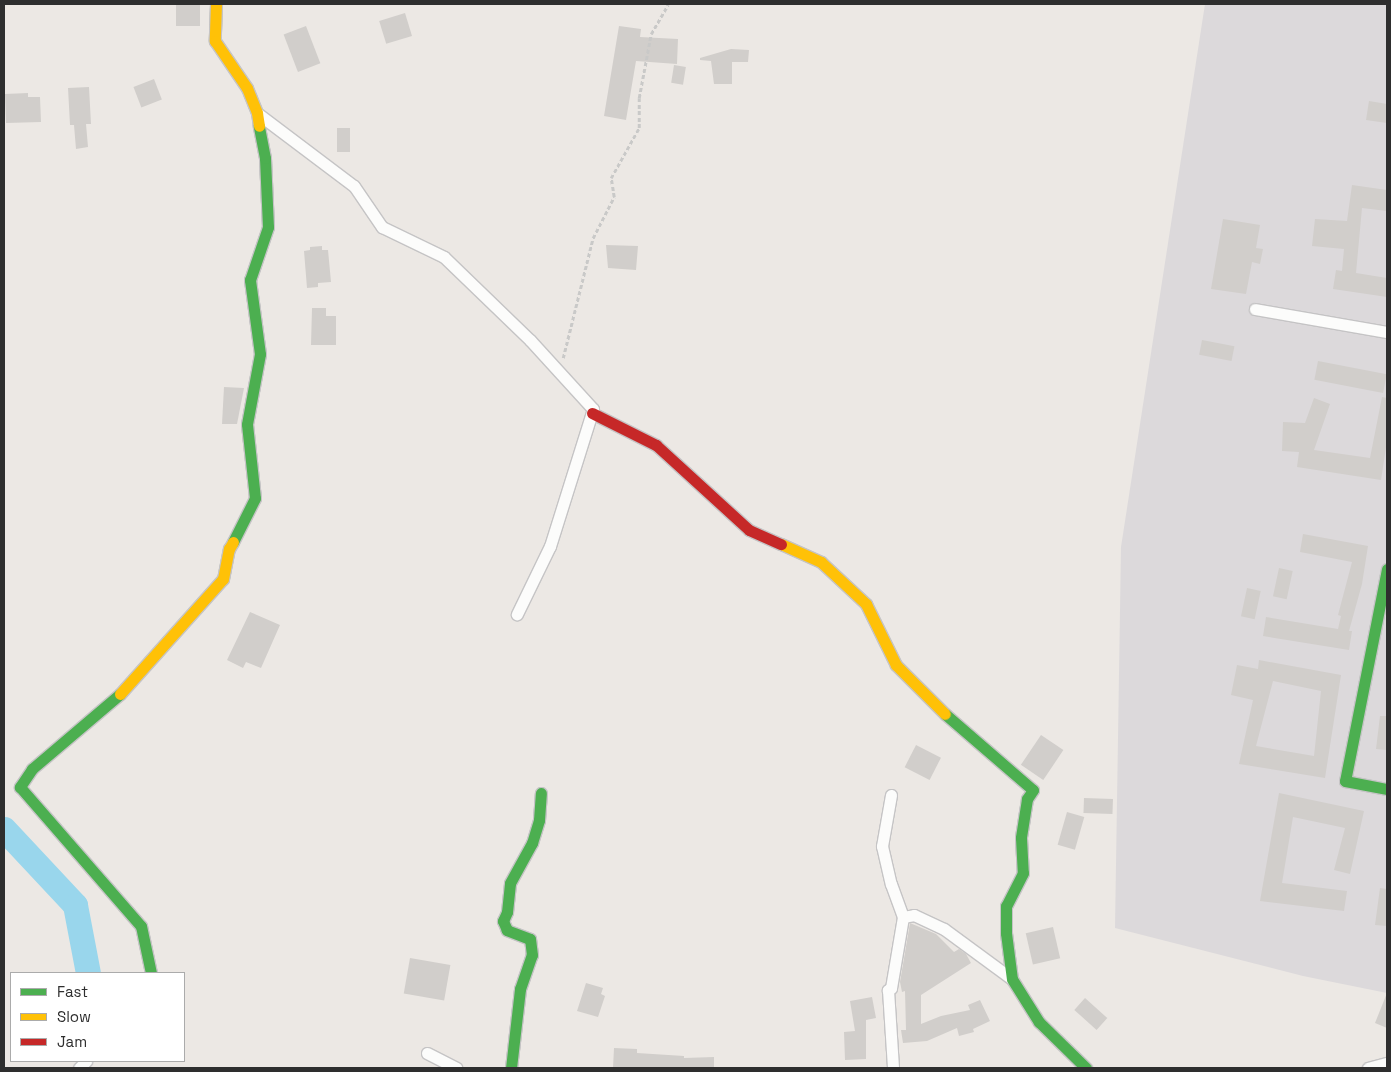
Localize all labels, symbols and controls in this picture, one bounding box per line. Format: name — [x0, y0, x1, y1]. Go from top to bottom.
legend — [10, 972, 185, 1062]
text: Fast — [57, 982, 88, 1001]
text: Slow — [57, 1007, 91, 1026]
text: Jam — [57, 1032, 87, 1051]

